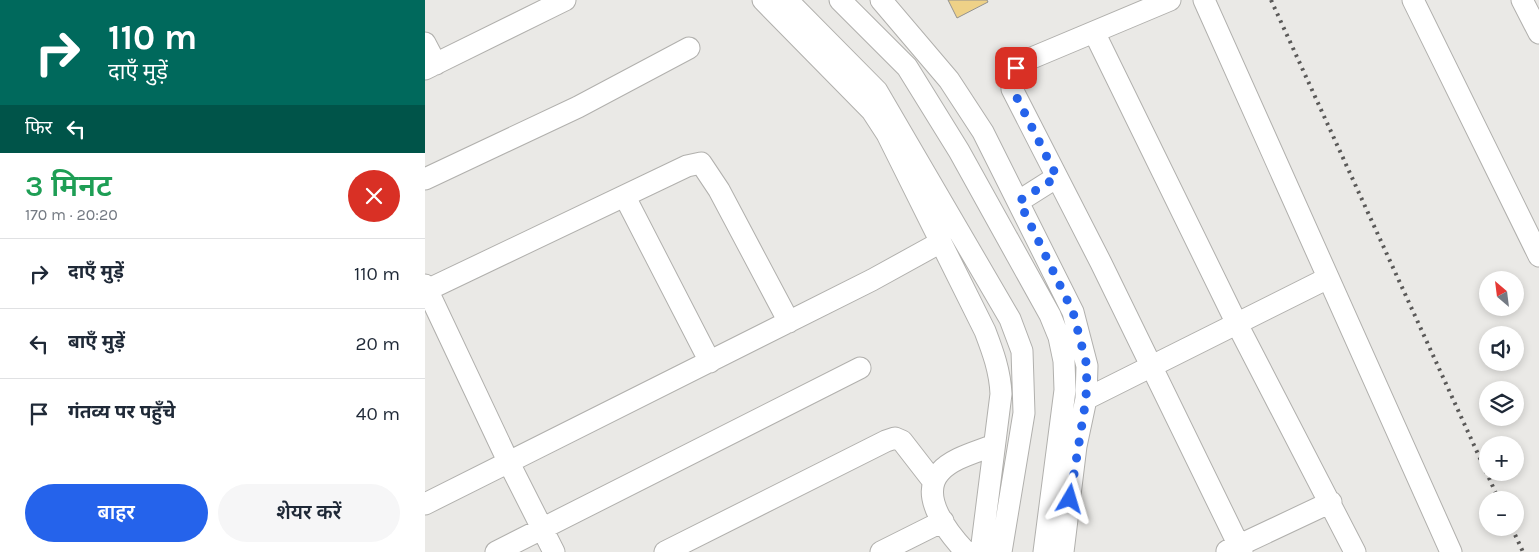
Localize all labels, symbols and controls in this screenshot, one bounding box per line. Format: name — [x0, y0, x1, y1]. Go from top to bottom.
text: 110 m — [108, 17, 197, 58]
icon: right — [25, 20, 90, 85]
pin — [995, 47, 1037, 89]
icon: arrive — [1002, 54, 1030, 82]
text: दाएँ मुड़ें — [108, 59, 168, 85]
icon: left — [62, 115, 90, 143]
text: फिर — [25, 117, 52, 139]
text: 3 मिनट — [25, 168, 112, 204]
button: close — [348, 170, 400, 222]
text: 170 m · 20:20 — [25, 205, 118, 224]
icon: right — [25, 260, 53, 288]
text: दाएँ मुड़ें — [68, 261, 124, 283]
text: 110 m — [354, 263, 400, 285]
north arrow — [1479, 271, 1524, 316]
map controls — [1479, 271, 1524, 536]
button: sound — [1479, 326, 1524, 371]
icon: left — [25, 330, 53, 358]
text: बाएँ मुड़ें — [68, 331, 125, 353]
text: 20 m — [355, 333, 400, 355]
button: layers — [1479, 381, 1524, 426]
icon: arrive — [25, 400, 53, 428]
text: गंतव्य पर पहुँचे — [68, 401, 175, 423]
text: 40 m — [356, 403, 400, 425]
button: + — [1479, 436, 1524, 481]
position arrow — [1043, 472, 1095, 524]
button: बाहर — [25, 484, 208, 542]
button: शेयर करें — [218, 484, 400, 542]
button: − — [1479, 491, 1524, 536]

